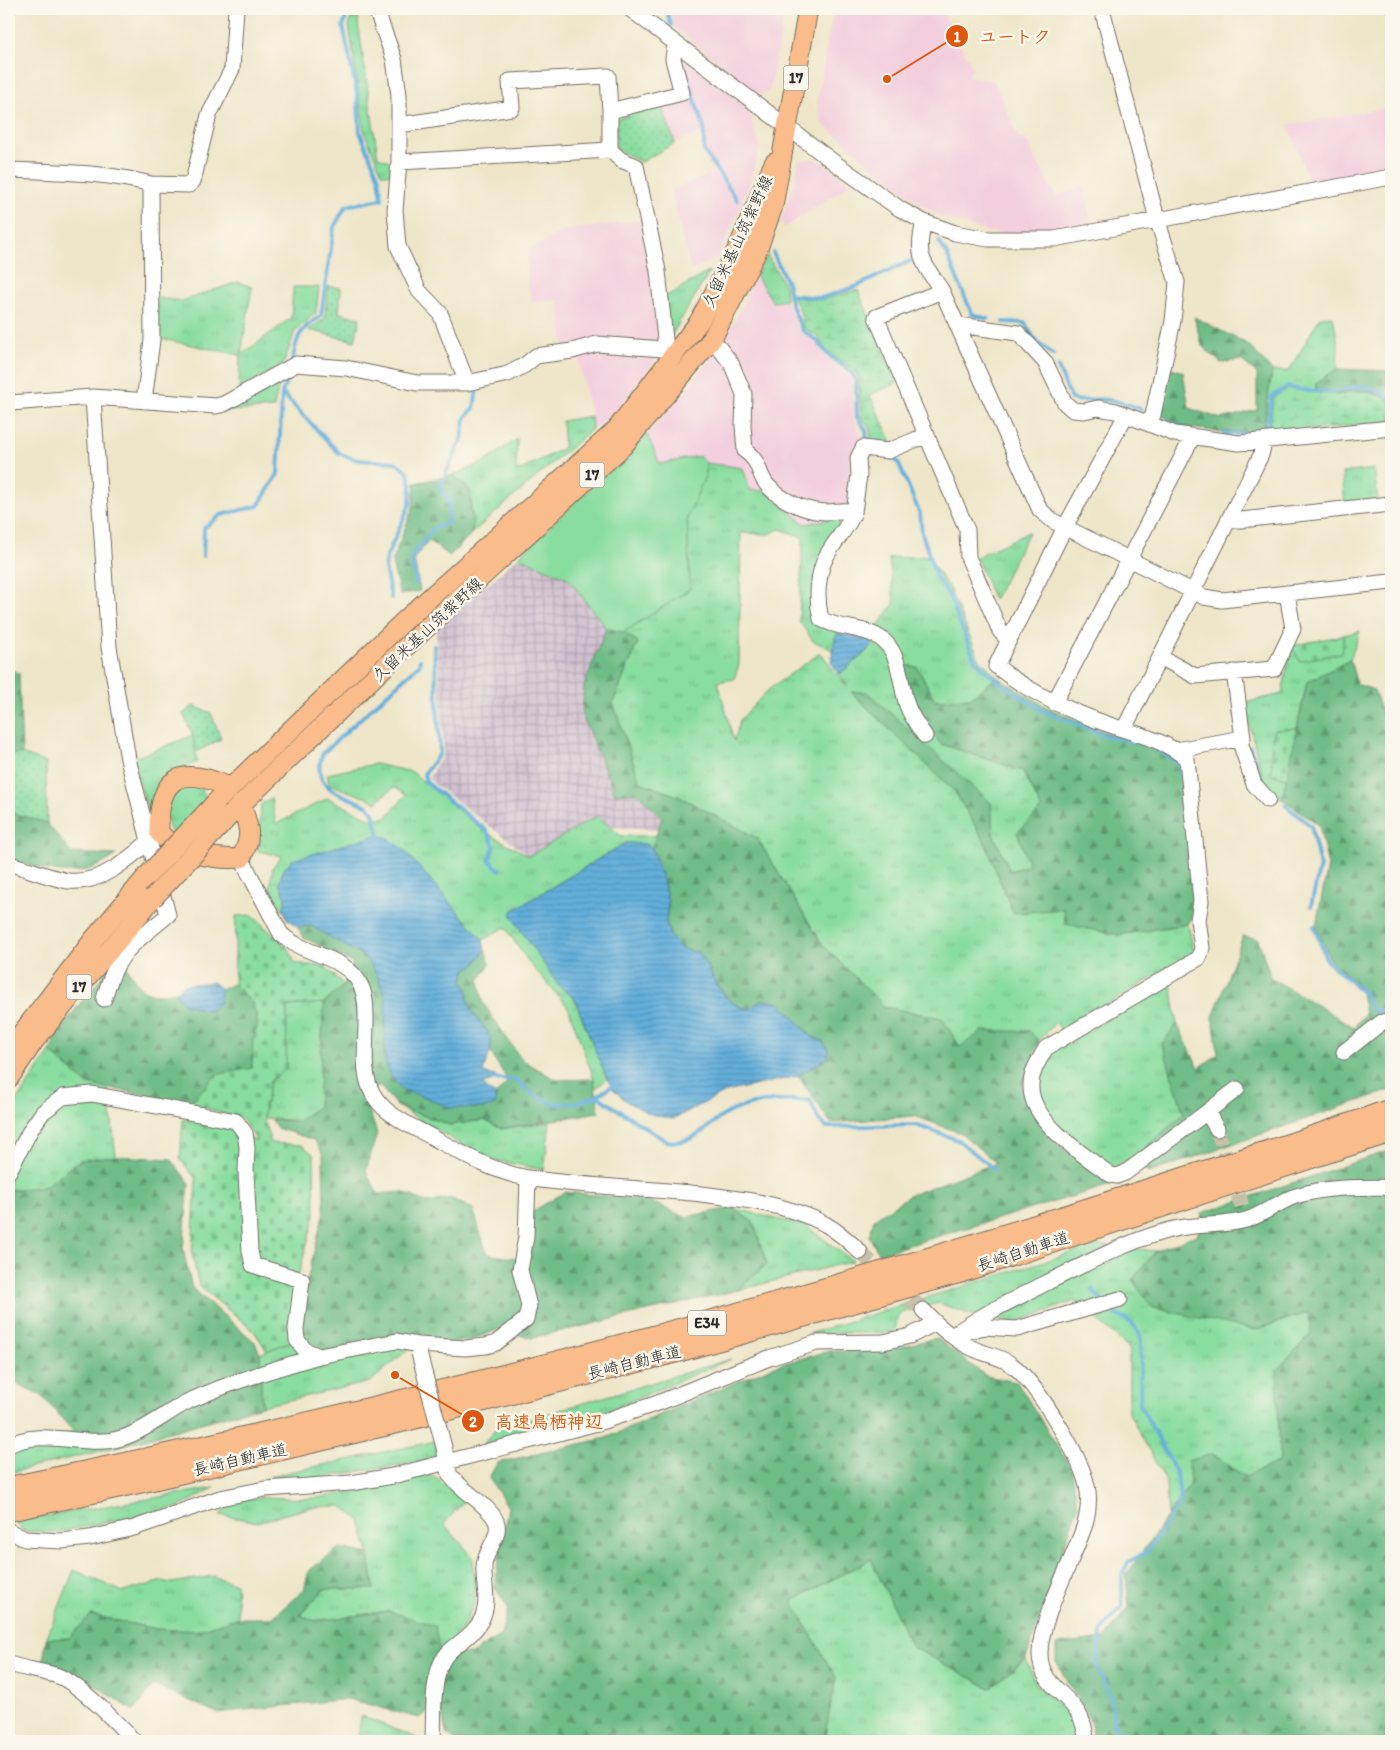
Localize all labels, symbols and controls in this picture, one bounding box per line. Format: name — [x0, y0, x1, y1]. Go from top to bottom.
callout: ユートク — [944, 20, 1061, 53]
text: ユートク — [979, 26, 1051, 48]
text: 1 — [954, 28, 961, 46]
road number: 17 — [784, 66, 808, 90]
street label: 久留米基山筑紫野線 — [698, 172, 776, 310]
road number: 17 — [580, 462, 604, 488]
street label: 久留米基山筑紫野線 — [368, 573, 486, 685]
road number: 17 — [66, 974, 92, 1000]
street label: 長崎自動車道 — [975, 1228, 1072, 1275]
road number: E34 — [688, 1310, 726, 1336]
street label: 長崎自動車道 — [585, 1342, 683, 1383]
callout: 高速鳥栖神辺 — [460, 1405, 613, 1438]
text: 高速鳥栖神辺 — [495, 1411, 603, 1433]
text: 2 — [469, 1413, 477, 1431]
street label: 長崎自動車道 — [191, 1439, 289, 1480]

